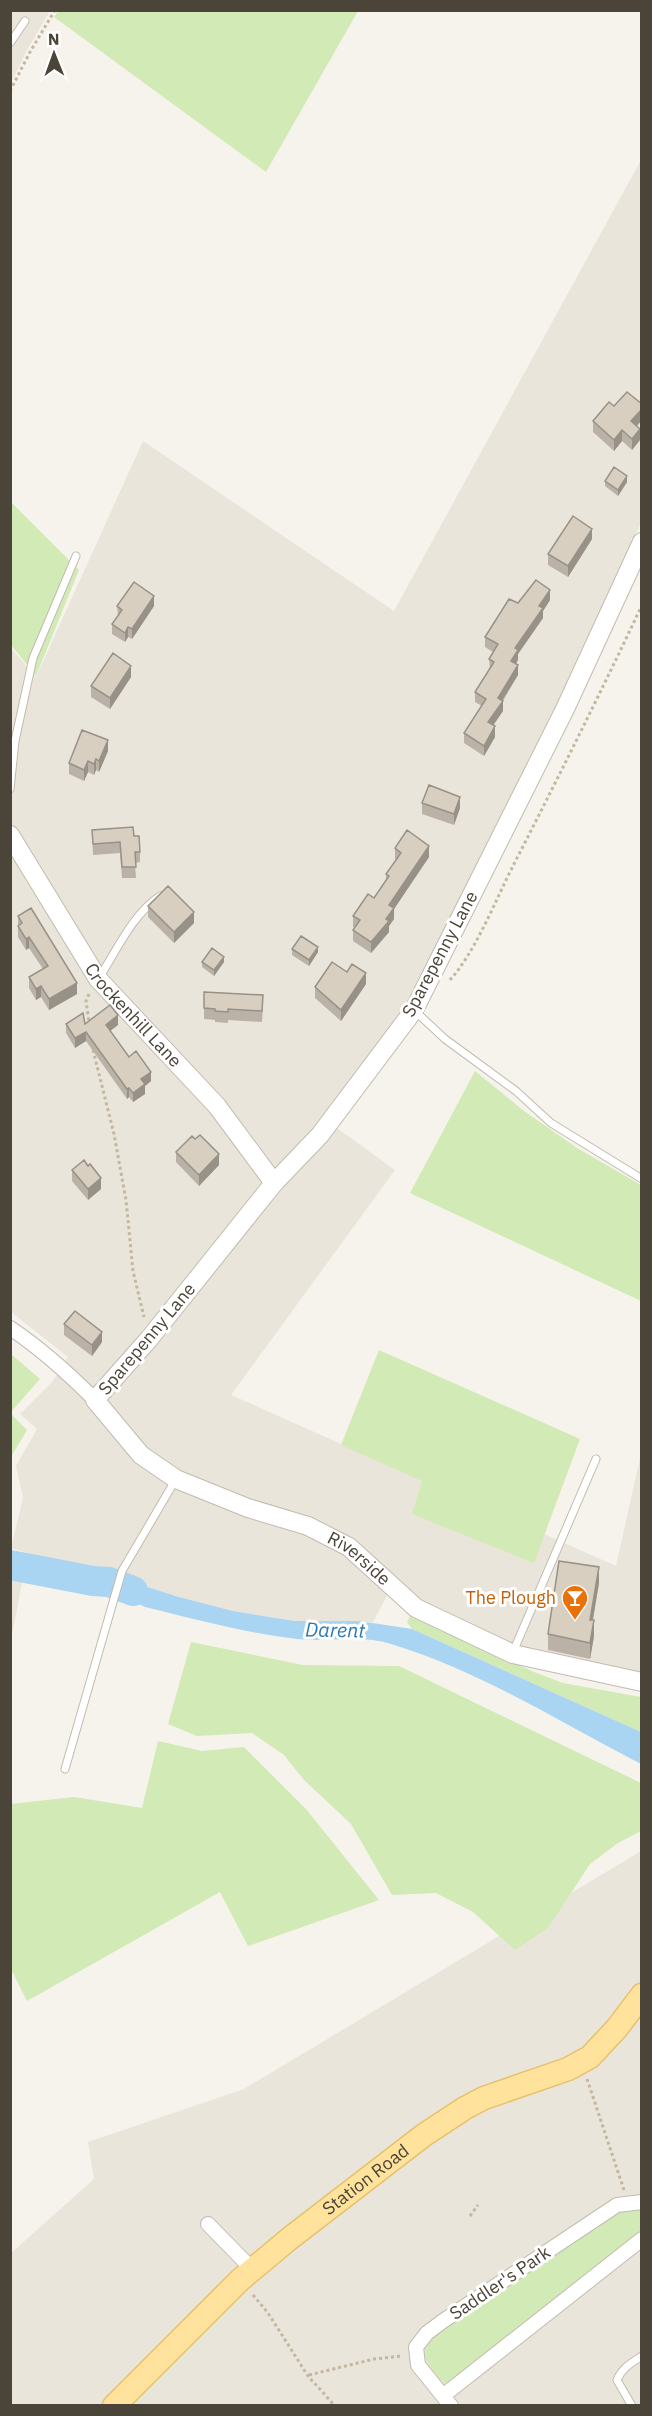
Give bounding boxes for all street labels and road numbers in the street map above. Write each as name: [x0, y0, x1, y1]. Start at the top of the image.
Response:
street label: Sparepenny Lane: [397, 887, 483, 1021]
street label: Crockenhill Lane: [80, 959, 187, 1072]
street label: Sparepenny Lane: [93, 1278, 200, 1399]
street label: Riverside: [324, 1526, 396, 1590]
street label: Station Road: [318, 2139, 413, 2220]
street label: Saddler's Park: [445, 2240, 555, 2325]

